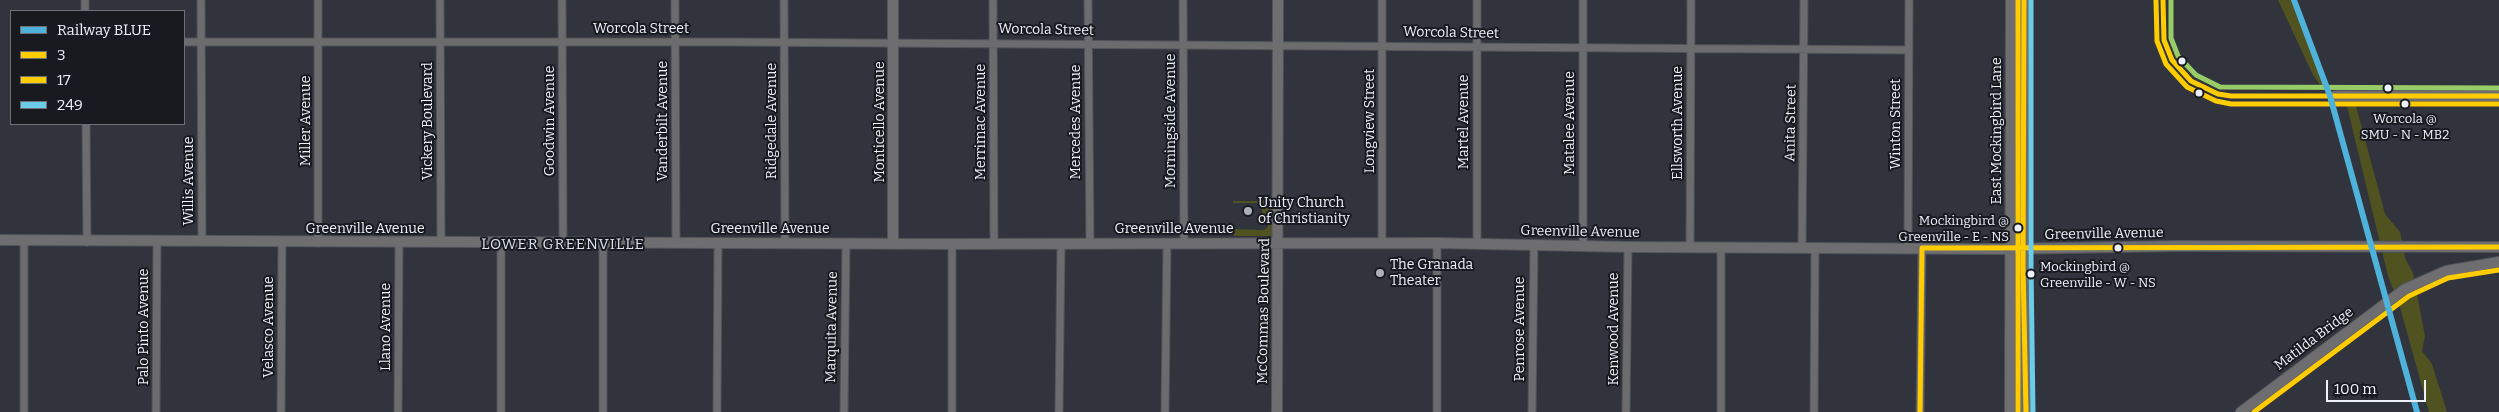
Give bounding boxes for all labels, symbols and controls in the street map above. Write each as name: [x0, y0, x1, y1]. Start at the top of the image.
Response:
legend: [10, 10, 185, 125]
text: Railway BLUE: [57, 21, 151, 39]
street label: Worcola Street: [593, 21, 689, 37]
street label: Worcola Street: [998, 21, 1094, 39]
street label: Worcola Street: [1403, 24, 1499, 42]
text: 3: [57, 46, 66, 64]
street label: Morningside Avenue: [1163, 54, 1179, 188]
unlabelled marker: [2177, 56, 2187, 66]
street label: East Mockingbird Lane: [1989, 57, 2005, 205]
street label: Vanderbilt Avenue: [655, 61, 671, 181]
street label: Monticello Avenue: [872, 61, 888, 183]
street label: Vickery Boulevard: [420, 62, 436, 180]
street label: Ridgedale Avenue: [764, 63, 780, 179]
street label: Merrimac Avenue: [973, 64, 989, 180]
street label: Mercedes Avenue: [1068, 64, 1084, 180]
street label: Goodwin Avenue: [542, 66, 558, 176]
street label: Ellsworth Avenue: [1670, 66, 1686, 180]
street label: Longview Street: [1362, 69, 1378, 173]
text: 17: [57, 71, 70, 89]
street label: Matalee Avenue: [1562, 71, 1578, 175]
street label: Martel Avenue: [1456, 75, 1472, 169]
street label: Miller Avenue: [298, 76, 314, 166]
street label: Winton Street: [1888, 79, 1904, 169]
unlabelled marker: [2383, 83, 2393, 93]
street label: Anita Street: [1782, 84, 1800, 162]
unlabelled marker: [2194, 88, 2204, 98]
text: 249: [57, 96, 83, 114]
marker: Worcola @ SMU - N - MB2: [2400, 99, 2410, 109]
place label: Worcola @ SMU - N - MB2: [2361, 111, 2449, 142]
street label: Willis Avenue: [181, 137, 197, 225]
place label: Unity Church of Christianity: [1258, 195, 1350, 228]
marker: Unity Church of Christianity: [1242, 205, 1254, 217]
place label: Mockingbird @ Greenville - E - NS: [1898, 213, 2009, 244]
street label: Greenville Avenue: [305, 221, 425, 237]
street label: Greenville Avenue: [710, 221, 830, 237]
street label: Greenville Avenue: [1114, 221, 1234, 237]
street label: Greenville Avenue: [1520, 223, 1640, 241]
marker: Mockingbird @ Greenville - E - NS: [2013, 223, 2023, 233]
street label: Greenville Avenue: [2044, 225, 2164, 243]
district label: LOWER GREENVILLE: [479, 236, 647, 254]
street label: McCommas Boulevard: [1254, 238, 1274, 384]
unlabelled marker: [2113, 243, 2123, 253]
place label: The Granada Theater: [1390, 257, 1473, 290]
place label: Mockingbird @ Greenville - W - NS: [2040, 259, 2156, 290]
marker: The Granada Theater: [1374, 267, 1386, 279]
street label: Palo Pinto Avenue: [136, 269, 152, 385]
marker: Mockingbird @ Greenville - W - NS: [2026, 269, 2036, 279]
street label: Marquita Avenue: [823, 271, 841, 383]
street label: Kenwood Avenue: [1606, 273, 1622, 385]
street label: Velasco Avenue: [261, 276, 277, 378]
street label: Penrose Avenue: [1512, 277, 1528, 381]
street label: Llano Avenue: [378, 283, 394, 371]
street label: Matilda Bridge: [2271, 304, 2357, 374]
scale bar: [2329, 370, 2429, 402]
text: 100 m: [2334, 380, 2377, 398]

